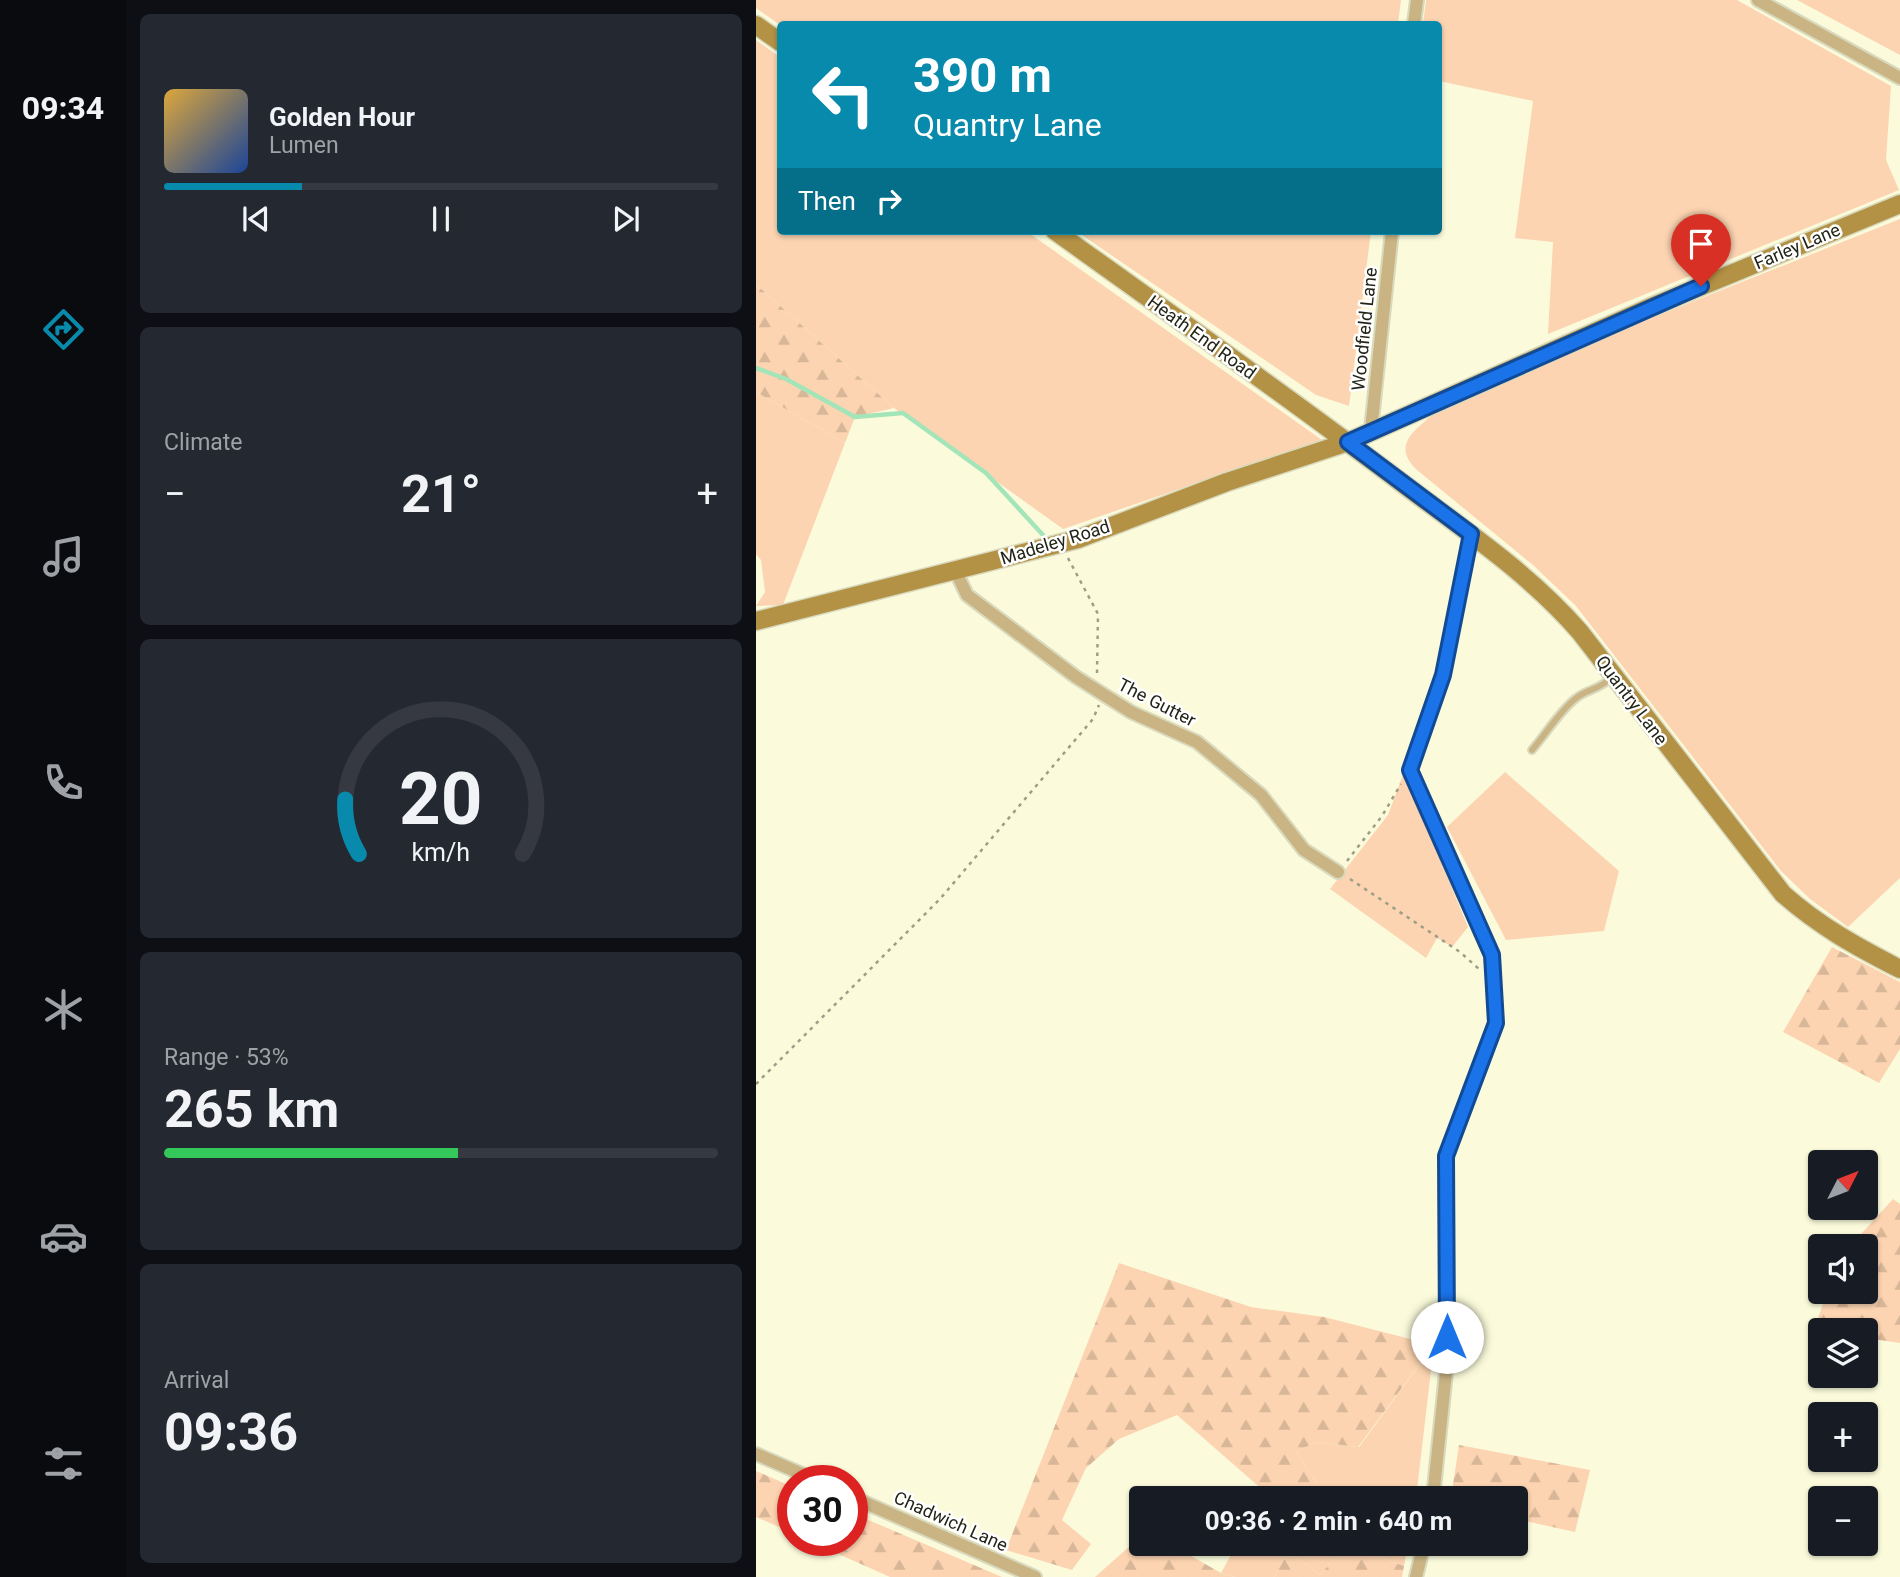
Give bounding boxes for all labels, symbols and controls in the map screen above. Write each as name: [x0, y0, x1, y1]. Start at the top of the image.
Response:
text: 390 m: [913, 47, 1052, 104]
icon: left: [798, 49, 889, 140]
text: 09:34: [22, 89, 104, 127]
text: Golden Hour: [269, 102, 415, 132]
text: Quantry Lane: [913, 106, 1102, 144]
text: Lumen: [269, 132, 339, 159]
icon: right: [870, 182, 908, 220]
text: Then: [798, 186, 856, 216]
icon: previous: [237, 200, 275, 238]
icon: pause: [422, 200, 460, 238]
icon: next: [607, 200, 645, 238]
pin: [1671, 214, 1731, 286]
street label: Farley Lane: [1751, 218, 1843, 274]
icon: arrive: [1682, 225, 1720, 263]
street label: Woodfield Lane: [1347, 266, 1381, 392]
street label: Heath End Road: [1144, 291, 1260, 383]
icon: directions: [39, 305, 88, 354]
text: Climate: [164, 429, 243, 456]
text: 21°: [401, 464, 481, 525]
text: −: [164, 472, 186, 516]
text: +: [696, 472, 718, 516]
street label: Madeley Road: [998, 515, 1112, 569]
icon: music: [39, 532, 88, 581]
street label: Quantry Lane: [1592, 651, 1672, 749]
street label: The Gutter: [1115, 674, 1199, 730]
text: 20: [399, 757, 483, 843]
icon: phone: [39, 758, 88, 807]
text: km/h: [412, 838, 470, 867]
icon: climate: [39, 985, 88, 1034]
text: Range · 53%: [164, 1044, 289, 1071]
text: 265 km: [164, 1079, 339, 1140]
north arrow: [1808, 1150, 1878, 1220]
map controls: [1808, 1150, 1878, 1556]
icon: car: [39, 1212, 88, 1261]
button: sound: [1808, 1234, 1878, 1304]
position arrow: [1410, 1300, 1484, 1374]
button: layers: [1808, 1318, 1878, 1388]
text: Arrival: [164, 1367, 229, 1394]
text: 09:36: [164, 1402, 298, 1463]
button: +: [1808, 1402, 1878, 1472]
icon: filters: [39, 1439, 88, 1488]
speed limit sign: 30: [777, 1465, 868, 1556]
button: −: [1808, 1486, 1878, 1556]
street label: Chadwich Lane: [891, 1487, 1011, 1555]
text: 09:36 · 2 min · 640 m: [1205, 1506, 1452, 1536]

